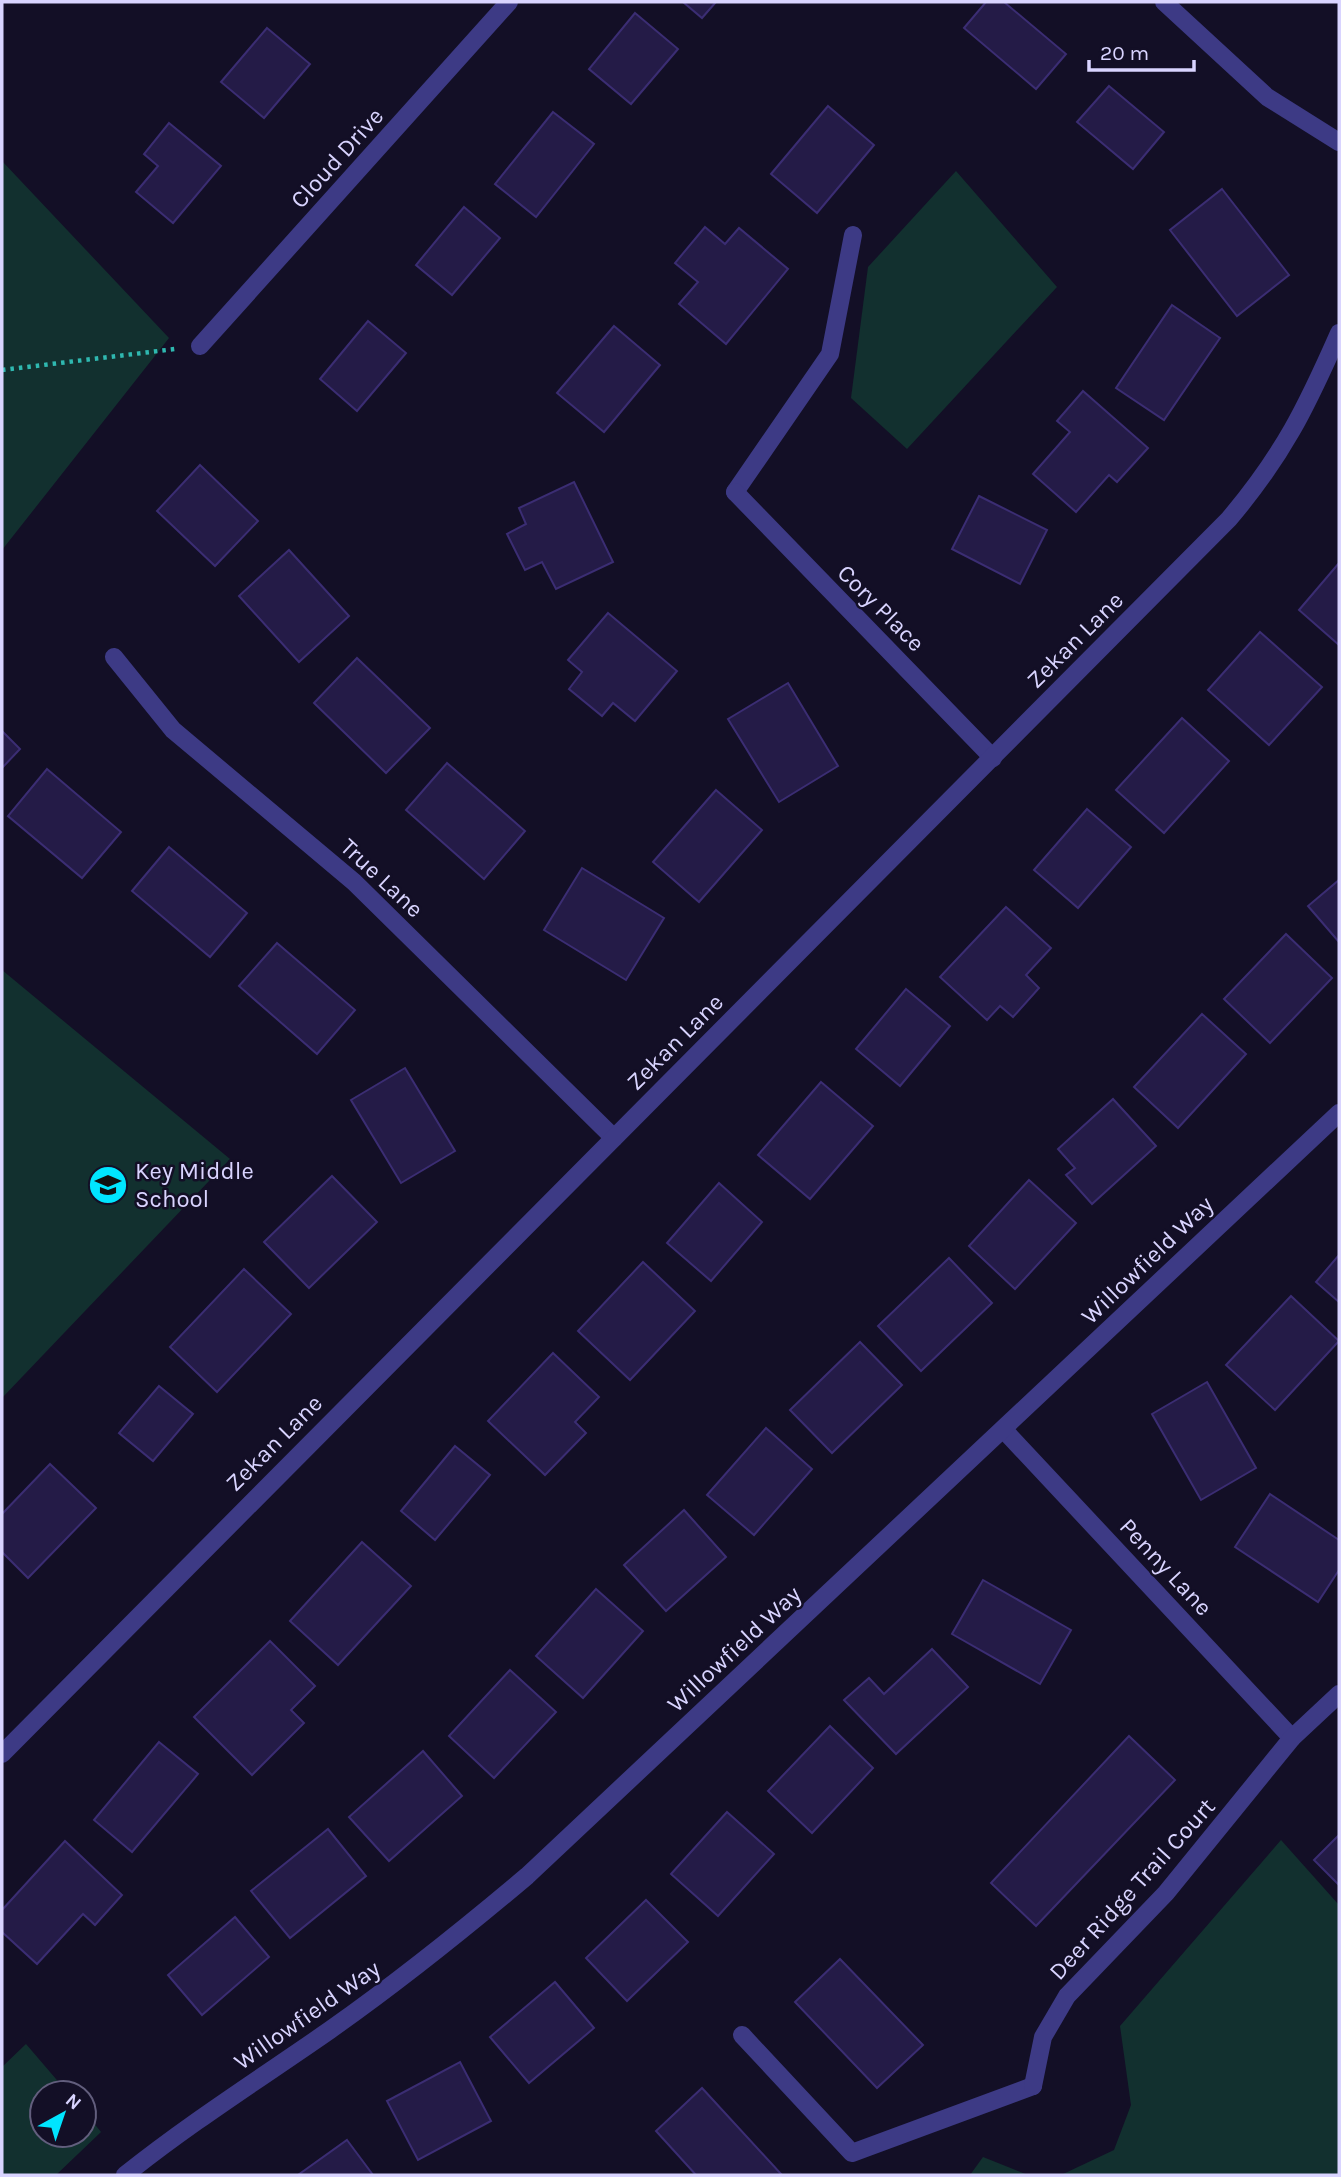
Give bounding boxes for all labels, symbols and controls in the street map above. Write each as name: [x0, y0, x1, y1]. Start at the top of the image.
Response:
scale bar: [1089, 28, 1194, 72]
text: 20 m: [1100, 41, 1149, 65]
street label: Cloud Drive: [285, 102, 389, 214]
street label: Cory Place: [832, 559, 930, 657]
street label: Zekan Lane: [1021, 586, 1129, 694]
street label: True Lane: [335, 833, 429, 923]
street label: Zekan Lane: [621, 988, 729, 1096]
place label: Key Middle School: [135, 1157, 254, 1213]
school or university icon: Key Middle School: [87, 1164, 129, 1206]
street label: Willowfield Way: [1075, 1190, 1219, 1330]
street label: Zekan Lane: [220, 1389, 328, 1497]
street label: Penny Lane: [1114, 1513, 1218, 1621]
street label: Willowfield Way: [662, 1580, 806, 1718]
street label: Deer Ridge Trail Court: [1043, 1793, 1221, 1985]
street label: Willowfield Way: [229, 1954, 385, 2076]
north arrow: [28, 2079, 98, 2149]
text: N: [61, 2089, 86, 2115]

